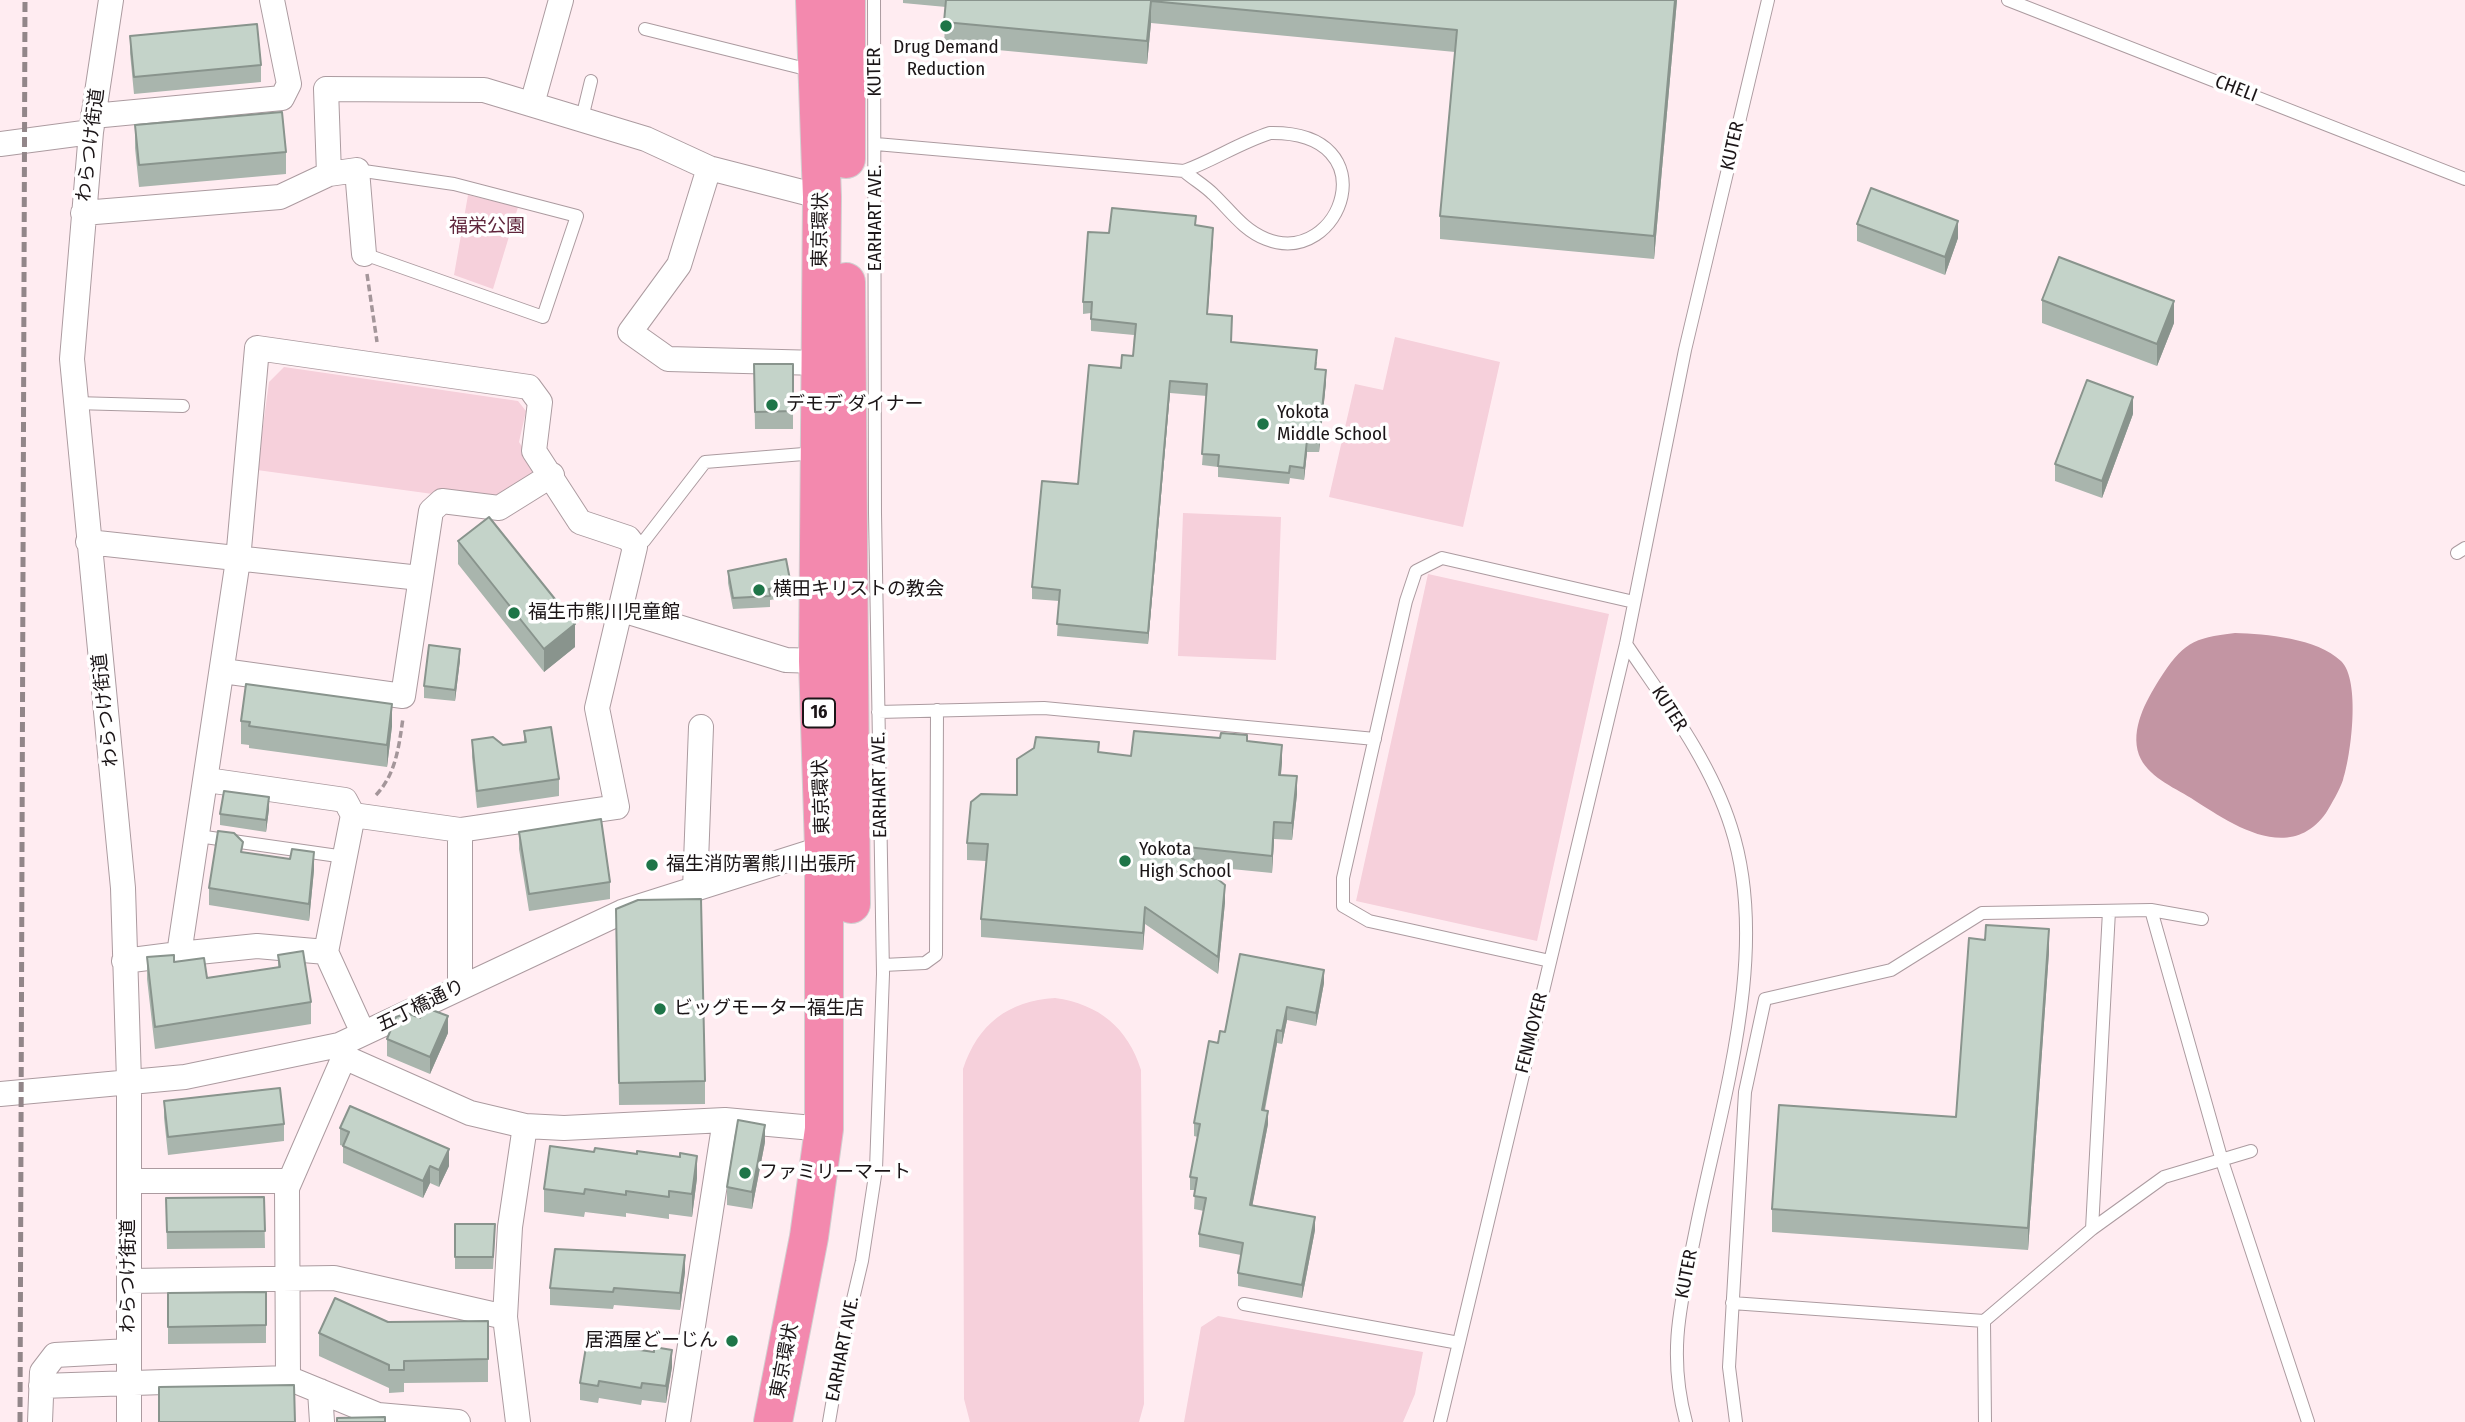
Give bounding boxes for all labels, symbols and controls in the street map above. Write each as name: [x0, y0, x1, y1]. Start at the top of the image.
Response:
marker: Drug Demand Reduction: [938, 18, 954, 34]
place label: Drug Demand Reduction: [893, 37, 999, 81]
street label: KUTER: [863, 47, 887, 97]
street label: CHELI: [2212, 71, 2260, 107]
street label: わらつけ街道: [73, 87, 109, 203]
street label: KUTER: [1716, 119, 1750, 173]
street label: EARHART AVE.: [865, 165, 887, 271]
street label: 東京環状: [809, 192, 833, 268]
park label: 福栄公園: [449, 216, 525, 238]
place label: デモデ ダイナー: [786, 394, 923, 416]
marker: デモデ ダイナー: [764, 397, 780, 413]
place label: Yokota Middle School: [1277, 402, 1387, 446]
marker: Yokota Middle School: [1255, 416, 1271, 432]
place label: 横田キリストの教会: [773, 579, 944, 601]
marker: 横田キリストの教会: [751, 582, 767, 598]
place label: 福生市熊川児童館: [528, 602, 680, 624]
marker: 福生市熊川児童館: [506, 605, 522, 621]
street label: わらつけ街道: [89, 652, 123, 768]
street label: KUTER: [1646, 682, 1692, 736]
road number: 16: [803, 698, 835, 728]
street label: EARHART AVE.: [868, 732, 892, 838]
street label: 東京環状: [809, 759, 835, 835]
place label: Yokota High School: [1139, 839, 1231, 883]
marker: Yokota High School: [1117, 853, 1133, 869]
place label: 福生消防署熊川出張所: [666, 854, 856, 876]
marker: 福生消防署熊川出張所: [644, 857, 660, 873]
street label: 五丁橋通り: [373, 975, 469, 1037]
street label: FENMOYER: [1511, 990, 1553, 1076]
place label: ビッグモーター福生店: [674, 998, 864, 1020]
marker: ビッグモーター福生店: [652, 1001, 668, 1017]
place label: ファミリーマート: [759, 1162, 911, 1184]
marker: ファミリーマート: [737, 1165, 753, 1181]
street label: わらつけ街道: [118, 1219, 140, 1333]
street label: KUTER: [1671, 1248, 1703, 1300]
street label: EARHART AVE.: [822, 1295, 864, 1403]
street label: 東京環状: [767, 1322, 803, 1400]
place label: 居酒屋どーじん: [585, 1330, 718, 1352]
marker: 居酒屋どーじん: [724, 1333, 740, 1349]

